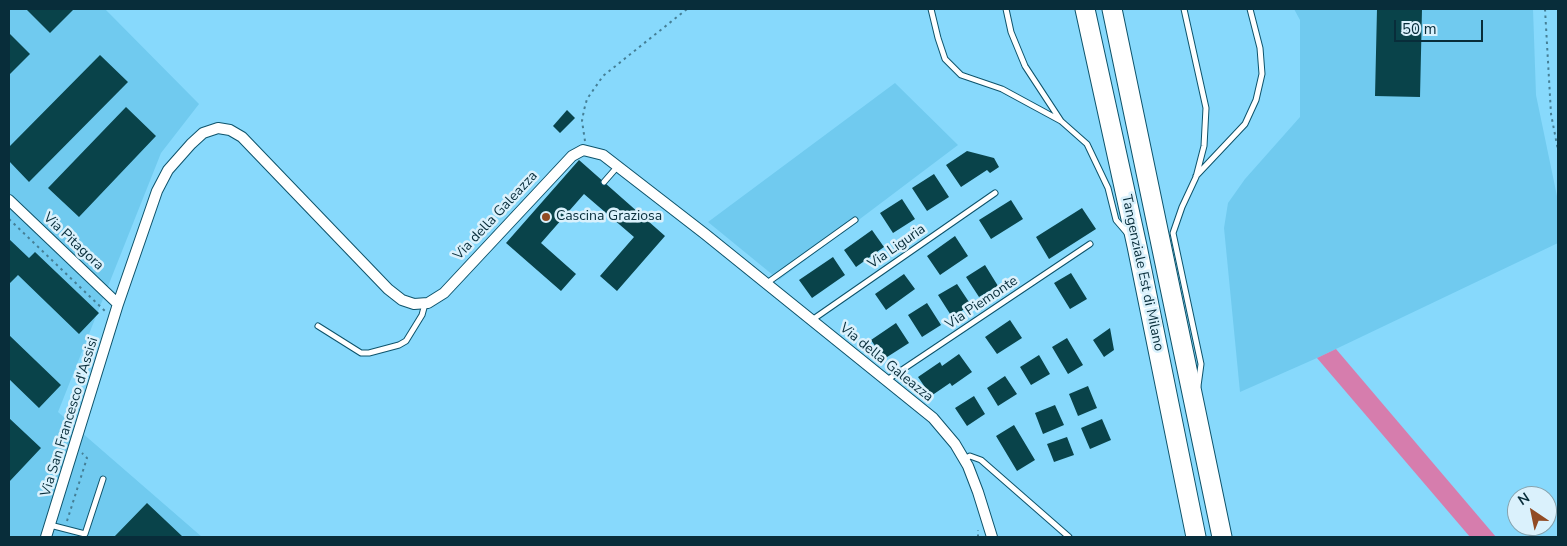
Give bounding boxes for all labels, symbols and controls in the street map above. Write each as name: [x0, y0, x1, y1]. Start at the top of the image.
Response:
scale bar: [1397, 10, 1486, 42]
text: 50 m: [1402, 19, 1437, 39]
street label: Via della Galeazza: [450, 168, 542, 264]
street label: Tangenziale Est di Milano: [1117, 193, 1167, 353]
place label: Cascina Graziosa: [556, 209, 662, 225]
street label: Via Pitagora: [39, 210, 107, 274]
marker: Cascina Graziosa: [540, 211, 552, 223]
street label: Via Liguria: [865, 221, 929, 273]
street label: Via Piemonte: [943, 273, 1021, 333]
street label: Via della Galeazza: [836, 320, 936, 406]
street label: Via San Francesco d'Assisi: [38, 335, 102, 499]
north arrow: [1507, 486, 1557, 536]
text: N: [1514, 488, 1534, 510]

